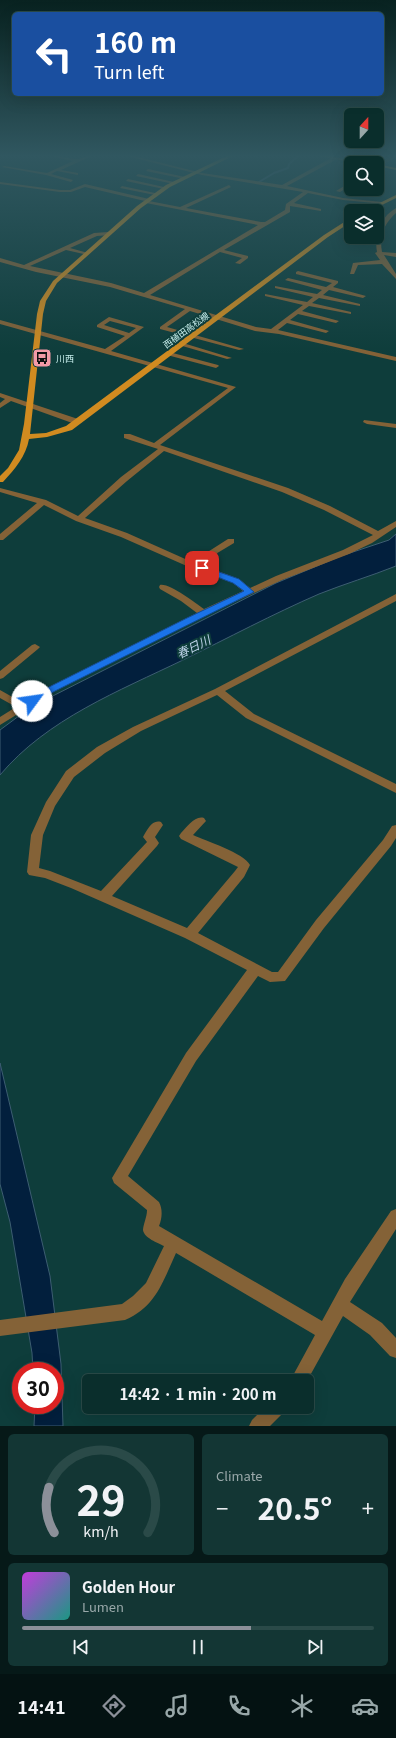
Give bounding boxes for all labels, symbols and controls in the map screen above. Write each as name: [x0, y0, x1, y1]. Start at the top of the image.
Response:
text: 160 m: [94, 21, 177, 61]
icon: left: [28, 28, 80, 80]
text: Turn left: [94, 58, 164, 84]
north arrow: [344, 108, 384, 148]
map controls: [344, 108, 384, 244]
button: search: [344, 156, 384, 196]
button: layers: [344, 204, 384, 244]
street label: 西植田高松線: [160, 308, 212, 351]
bus stop icon: 川西: [31, 347, 53, 369]
place label: 川西: [56, 352, 74, 365]
pin: [185, 551, 219, 585]
icon: arrive: [191, 557, 213, 579]
water label: 春日川: [173, 630, 215, 662]
position arrow: [11, 680, 53, 722]
speed limit sign: 30: [12, 1362, 64, 1414]
text: 14:42 · 1 min · 200 m: [120, 1383, 276, 1404]
text: Climate: [216, 1466, 263, 1485]
text: 29: [76, 1467, 126, 1527]
text: 20.5°: [258, 1485, 332, 1529]
text: −: [216, 1491, 228, 1523]
text: +: [362, 1491, 374, 1523]
text: km/h: [83, 1519, 119, 1540]
text: Golden Hour: [82, 1576, 175, 1597]
text: Lumen: [82, 1597, 124, 1616]
icon: previous: [70, 1636, 92, 1658]
icon: pause: [187, 1636, 209, 1658]
icon: next: [304, 1636, 326, 1658]
icon: directions: [100, 1692, 128, 1720]
icon: music: [163, 1692, 191, 1720]
icon: phone: [225, 1692, 253, 1720]
icon: climate: [288, 1692, 316, 1720]
icon: car: [351, 1692, 379, 1720]
text: 14:41: [17, 1693, 66, 1719]

